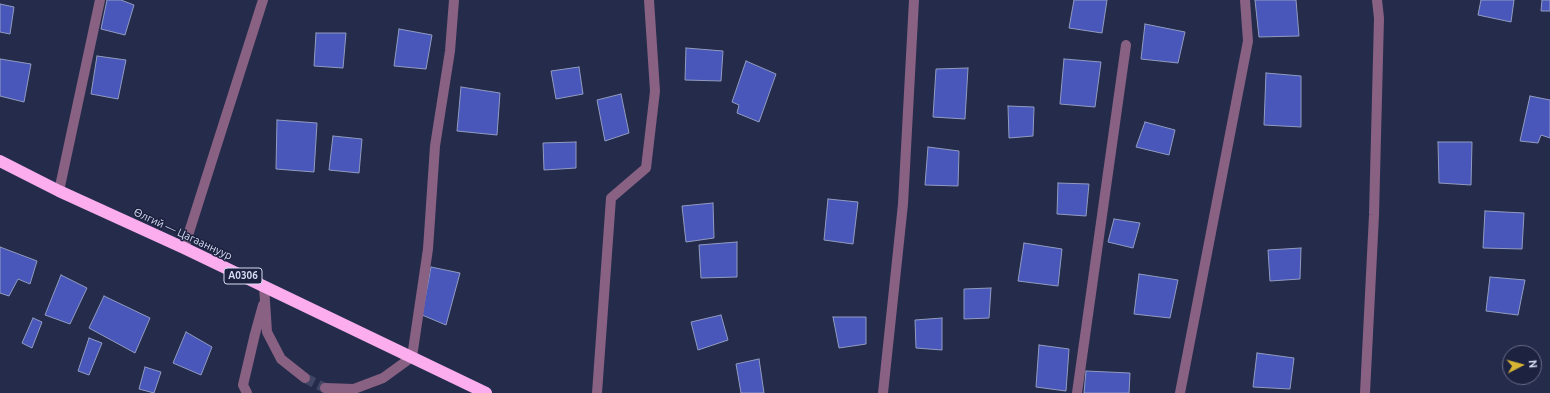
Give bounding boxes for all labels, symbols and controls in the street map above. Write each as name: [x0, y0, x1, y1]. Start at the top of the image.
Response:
street label: Өлгий — Цагааннуур: [132, 205, 234, 263]
road number: A0306: [224, 268, 262, 284]
north arrow: [1502, 345, 1542, 385]
text: N: [1527, 359, 1539, 369]

